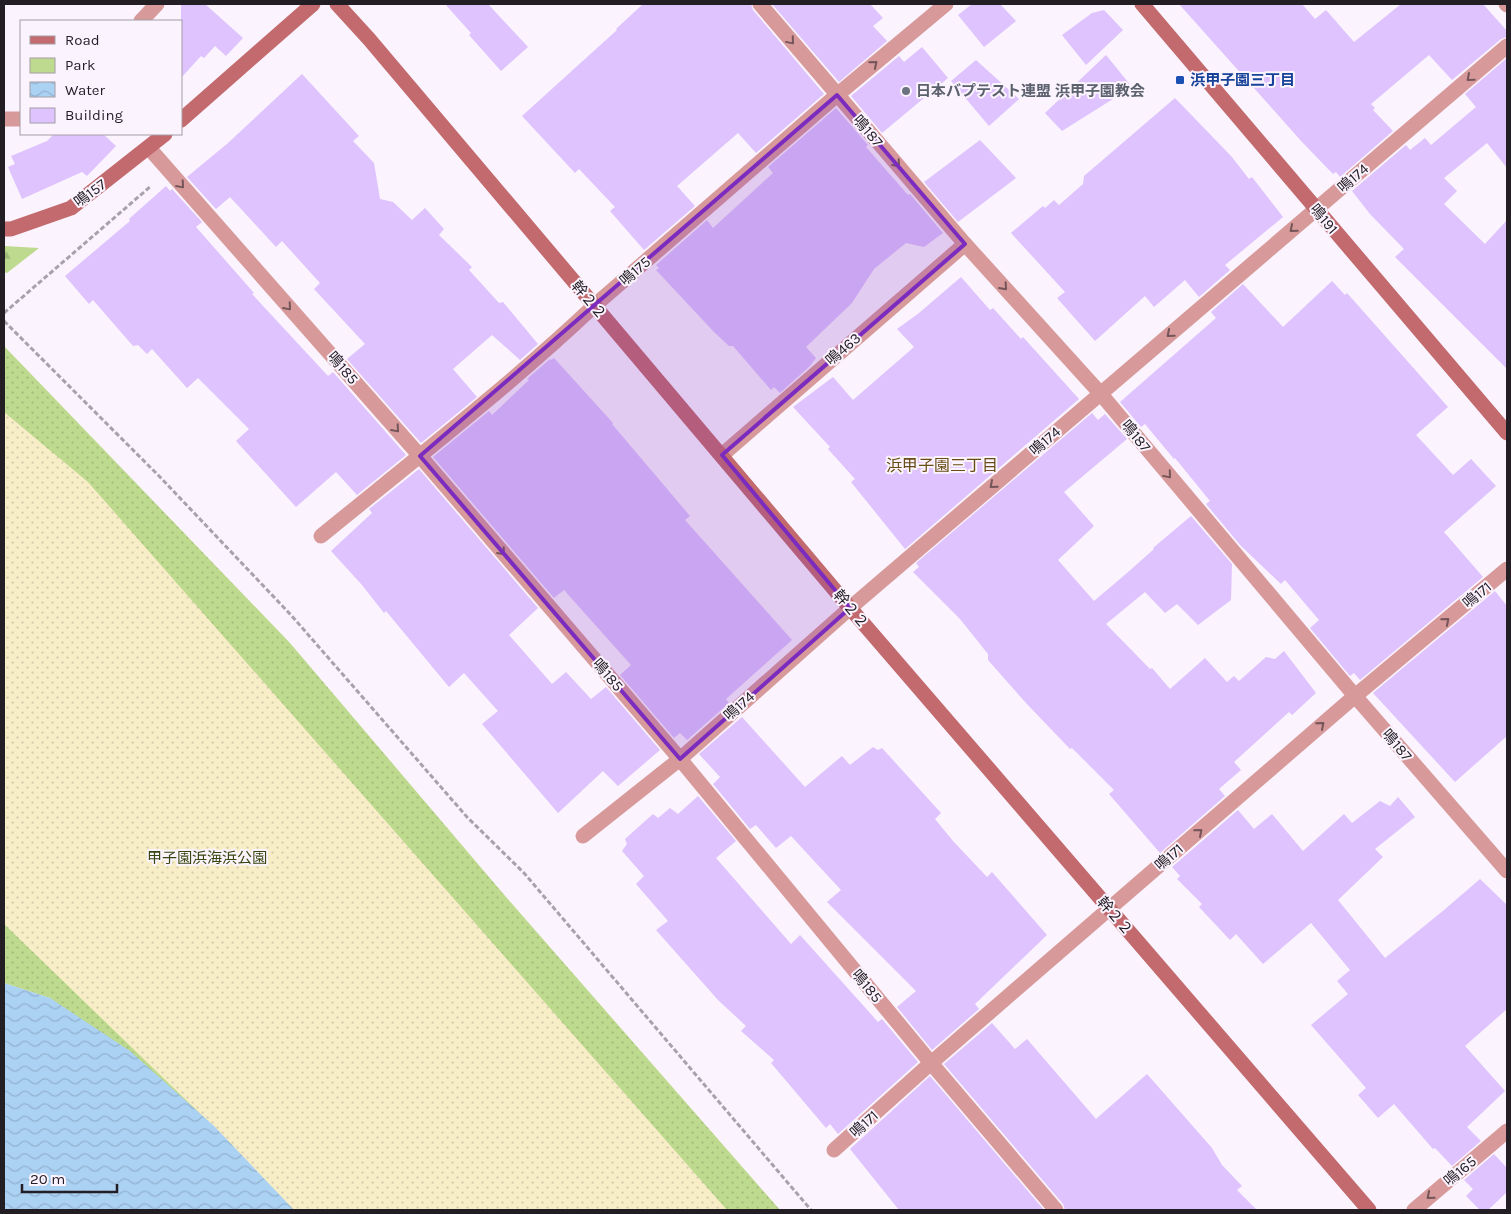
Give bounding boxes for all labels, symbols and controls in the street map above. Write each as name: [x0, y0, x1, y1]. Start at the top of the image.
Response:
legend: [20, 20, 182, 135]
text: Road: [65, 31, 100, 49]
one-way arrow: [785, 35, 794, 44]
text: Park: [65, 56, 95, 74]
one-way arrow: [869, 61, 878, 70]
place label: 浜甲子園三丁目: [1190, 71, 1295, 89]
one-way arrow: [1467, 72, 1476, 81]
marker: 浜甲子園三丁目: [1174, 74, 1186, 86]
text: Water: [65, 81, 106, 99]
place label: 日本バプテスト連盟 浜甲子園教会: [916, 82, 1145, 100]
marker: 日本バプテスト連盟 浜甲子園教会: [900, 85, 912, 97]
text: Building: [65, 106, 123, 124]
street label: 鳴187: [849, 111, 887, 151]
one-way arrow: [891, 159, 900, 168]
street label: 鳴174: [1334, 159, 1373, 196]
street label: 鳴157: [70, 175, 110, 211]
one-way arrow: [175, 179, 184, 188]
street label: 鳴191: [1306, 200, 1342, 238]
one-way arrow: [1290, 223, 1299, 232]
street label: 鳴175: [616, 253, 654, 289]
street label: 幹２２: [568, 277, 610, 323]
one-way arrow: [998, 281, 1007, 290]
one-way arrow: [282, 301, 291, 310]
one-way arrow: [1166, 328, 1175, 337]
street label: 鳴463: [822, 329, 864, 369]
street label: 鳴185: [324, 348, 362, 388]
street label: 鳴187: [1117, 416, 1155, 456]
street label: 鳴174: [1026, 422, 1065, 459]
one-way arrow: [390, 423, 399, 432]
district label: 浜甲子園三丁目: [886, 456, 998, 475]
one-way arrow: [1163, 469, 1172, 478]
one-way arrow: [990, 480, 999, 488]
one-way arrow: [496, 546, 505, 555]
street label: 鳴171: [1459, 578, 1495, 612]
street label: 幹２２: [830, 586, 872, 632]
one-way arrow: [1440, 617, 1449, 626]
street label: 鳴185: [589, 655, 627, 695]
street label: 鳴174: [720, 687, 759, 725]
one-way arrow: [1316, 722, 1325, 731]
street label: 鳴187: [1378, 725, 1416, 765]
one-way arrow: [1193, 828, 1202, 837]
street label: 鳴171: [1151, 840, 1187, 874]
park label: 甲子園浜海浜公園: [147, 849, 267, 867]
street label: 幹２２: [1093, 893, 1137, 939]
street label: 鳴185: [848, 966, 886, 1006]
street label: 鳴171: [846, 1107, 882, 1141]
street label: 鳴165: [1440, 1152, 1480, 1190]
scale bar: [22, 1162, 118, 1194]
text: 20 m: [30, 1170, 65, 1188]
one-way arrow: [1427, 1191, 1436, 1199]

